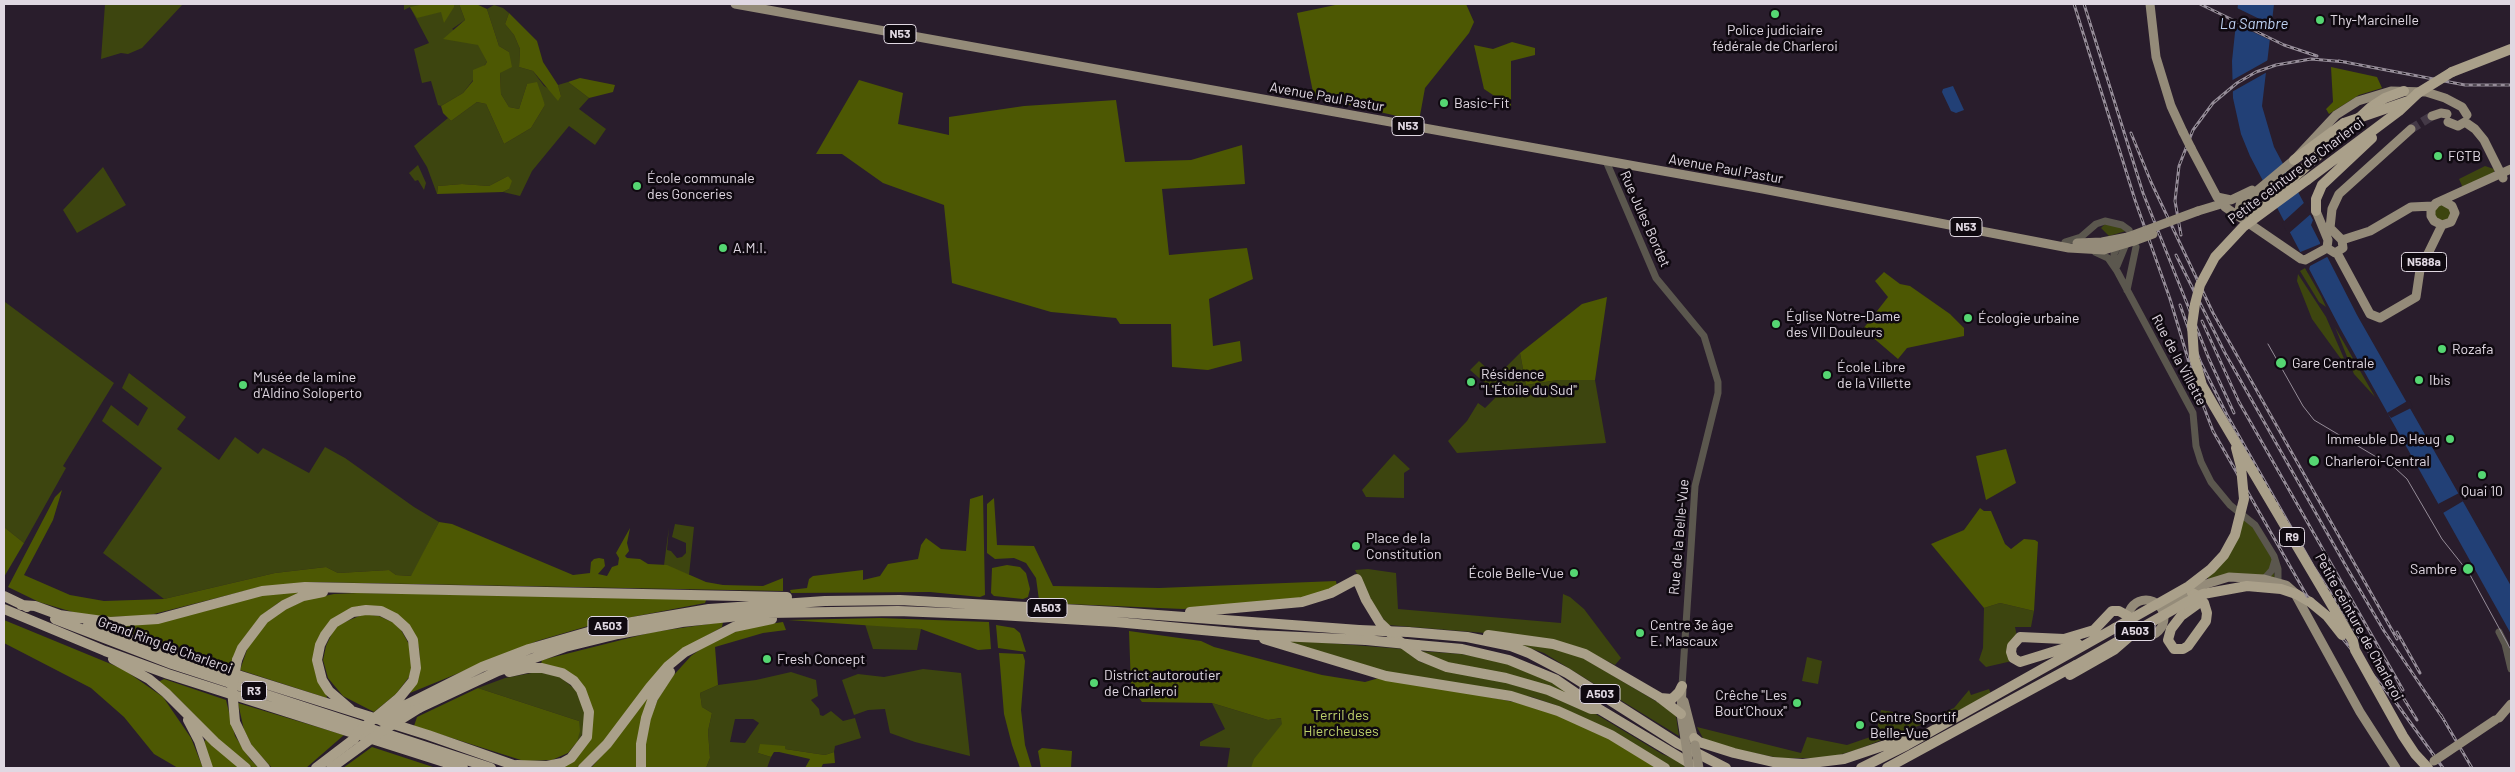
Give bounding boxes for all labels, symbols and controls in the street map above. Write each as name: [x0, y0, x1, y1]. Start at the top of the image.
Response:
marker: Police judiciaire fédérale de Charleroi: [1769, 8, 1781, 20]
place label: Thy-Marcinelle: [2330, 12, 2419, 28]
marker: Thy-Marcinelle: [2314, 14, 2326, 26]
water label: La Sambre: [2220, 15, 2288, 33]
place label: Police judiciaire fédérale de Charleroi: [1712, 22, 1838, 54]
road number: N53: [884, 24, 916, 44]
street label: Avenue Paul Pastur: [1268, 79, 1386, 115]
place label: Basic-Fit: [1454, 95, 1510, 111]
marker: Basic-Fit: [1438, 97, 1450, 109]
street label: Petite ceinture de Charleroi: [2225, 114, 2367, 228]
road number: N53: [1392, 116, 1424, 136]
place label: FGTB: [2448, 148, 2481, 164]
marker: FGTB: [2432, 150, 2444, 162]
street label: Avenue Paul Pastur: [1667, 151, 1785, 187]
street label: Rue Jules Bordet: [1616, 168, 1674, 270]
place label: École communale des Gonceries: [647, 170, 755, 202]
marker: École communale des Gonceries: [631, 180, 643, 192]
road number: N53: [1950, 218, 1982, 236]
place label: A.M.I.: [733, 240, 767, 256]
marker: A.M.I.: [717, 242, 729, 254]
road number: N588a: [2402, 252, 2446, 272]
place label: Église Notre-Dame des VII Douleurs: [1786, 308, 1901, 341]
place label: Écologie urbaine: [1978, 310, 2079, 326]
marker: Écologie urbaine: [1962, 312, 1974, 324]
street label: Rue de la Villette: [2148, 312, 2210, 408]
marker: Église Notre-Dame des VII Douleurs: [1770, 318, 1782, 330]
place label: Rozafa: [2452, 341, 2493, 357]
marker: Rozafa: [2436, 343, 2448, 355]
place label: Gare Centrale: [2292, 355, 2374, 371]
marker: Gare Centrale: [2274, 356, 2288, 370]
place label: École Libre de la Villette: [1837, 359, 1911, 392]
place label: Résidence "L'Étoile du Sud": [1481, 366, 1577, 398]
place label: Musée de la mine d'Aldino Soloperto: [253, 369, 362, 402]
marker: École Libre de la Villette: [1821, 369, 1833, 381]
place label: Ibis: [2429, 372, 2451, 388]
marker: Ibis: [2413, 374, 2425, 386]
marker: Résidence "L'Étoile du Sud": [1465, 376, 1477, 388]
marker: Musée de la mine d'Aldino Soloperto: [237, 379, 249, 391]
place label: Immeuble De Heug: [2327, 431, 2440, 447]
marker: Immeuble De Heug: [2444, 433, 2456, 445]
place label: Charleroi-Central: [2325, 453, 2430, 469]
marker: Charleroi-Central: [2307, 454, 2321, 468]
marker: Quai 10: [2476, 469, 2488, 481]
street label: Rue de la Belle-Vue: [1666, 478, 1692, 596]
place label: Quai 10: [2461, 483, 2503, 499]
road number: R9: [2280, 528, 2304, 546]
place label: Place de la Constitution: [1366, 530, 1441, 562]
marker: Place de la Constitution: [1350, 540, 1362, 552]
street label: Petite ceinture de Charleroi: [2311, 550, 2407, 704]
place label: Sambre: [2410, 561, 2457, 577]
marker: Sambre: [2461, 562, 2475, 576]
place label: École Belle-Vue: [1468, 565, 1564, 581]
marker: École Belle-Vue: [1568, 567, 1580, 579]
road number: A503: [1027, 598, 1067, 618]
street label: Grand Ring de Charleroi: [96, 613, 234, 677]
road number: A503: [588, 616, 628, 636]
place label: Centre 3e âge E. Mascaux: [1650, 617, 1733, 650]
road number: A503: [2115, 622, 2155, 640]
marker: Centre 3e âge E. Mascaux: [1634, 627, 1646, 639]
place label: Fresh Concept: [777, 651, 865, 667]
marker: Fresh Concept: [761, 653, 773, 665]
place label: District autoroutier de Charleroi: [1104, 667, 1220, 700]
marker: District autoroutier de Charleroi: [1088, 677, 1100, 689]
road number: R3: [242, 681, 266, 700]
road number: A503: [1580, 684, 1620, 704]
place label: Crêche "Les Bout'Choux": [1715, 687, 1787, 720]
marker: Crêche "Les Bout'Choux": [1791, 697, 1803, 709]
park label: Terril des Hiercheuses: [1303, 707, 1379, 740]
place label: Centre Sportif Belle-Vue: [1870, 709, 1956, 742]
marker: Centre Sportif Belle-Vue: [1854, 719, 1866, 731]

